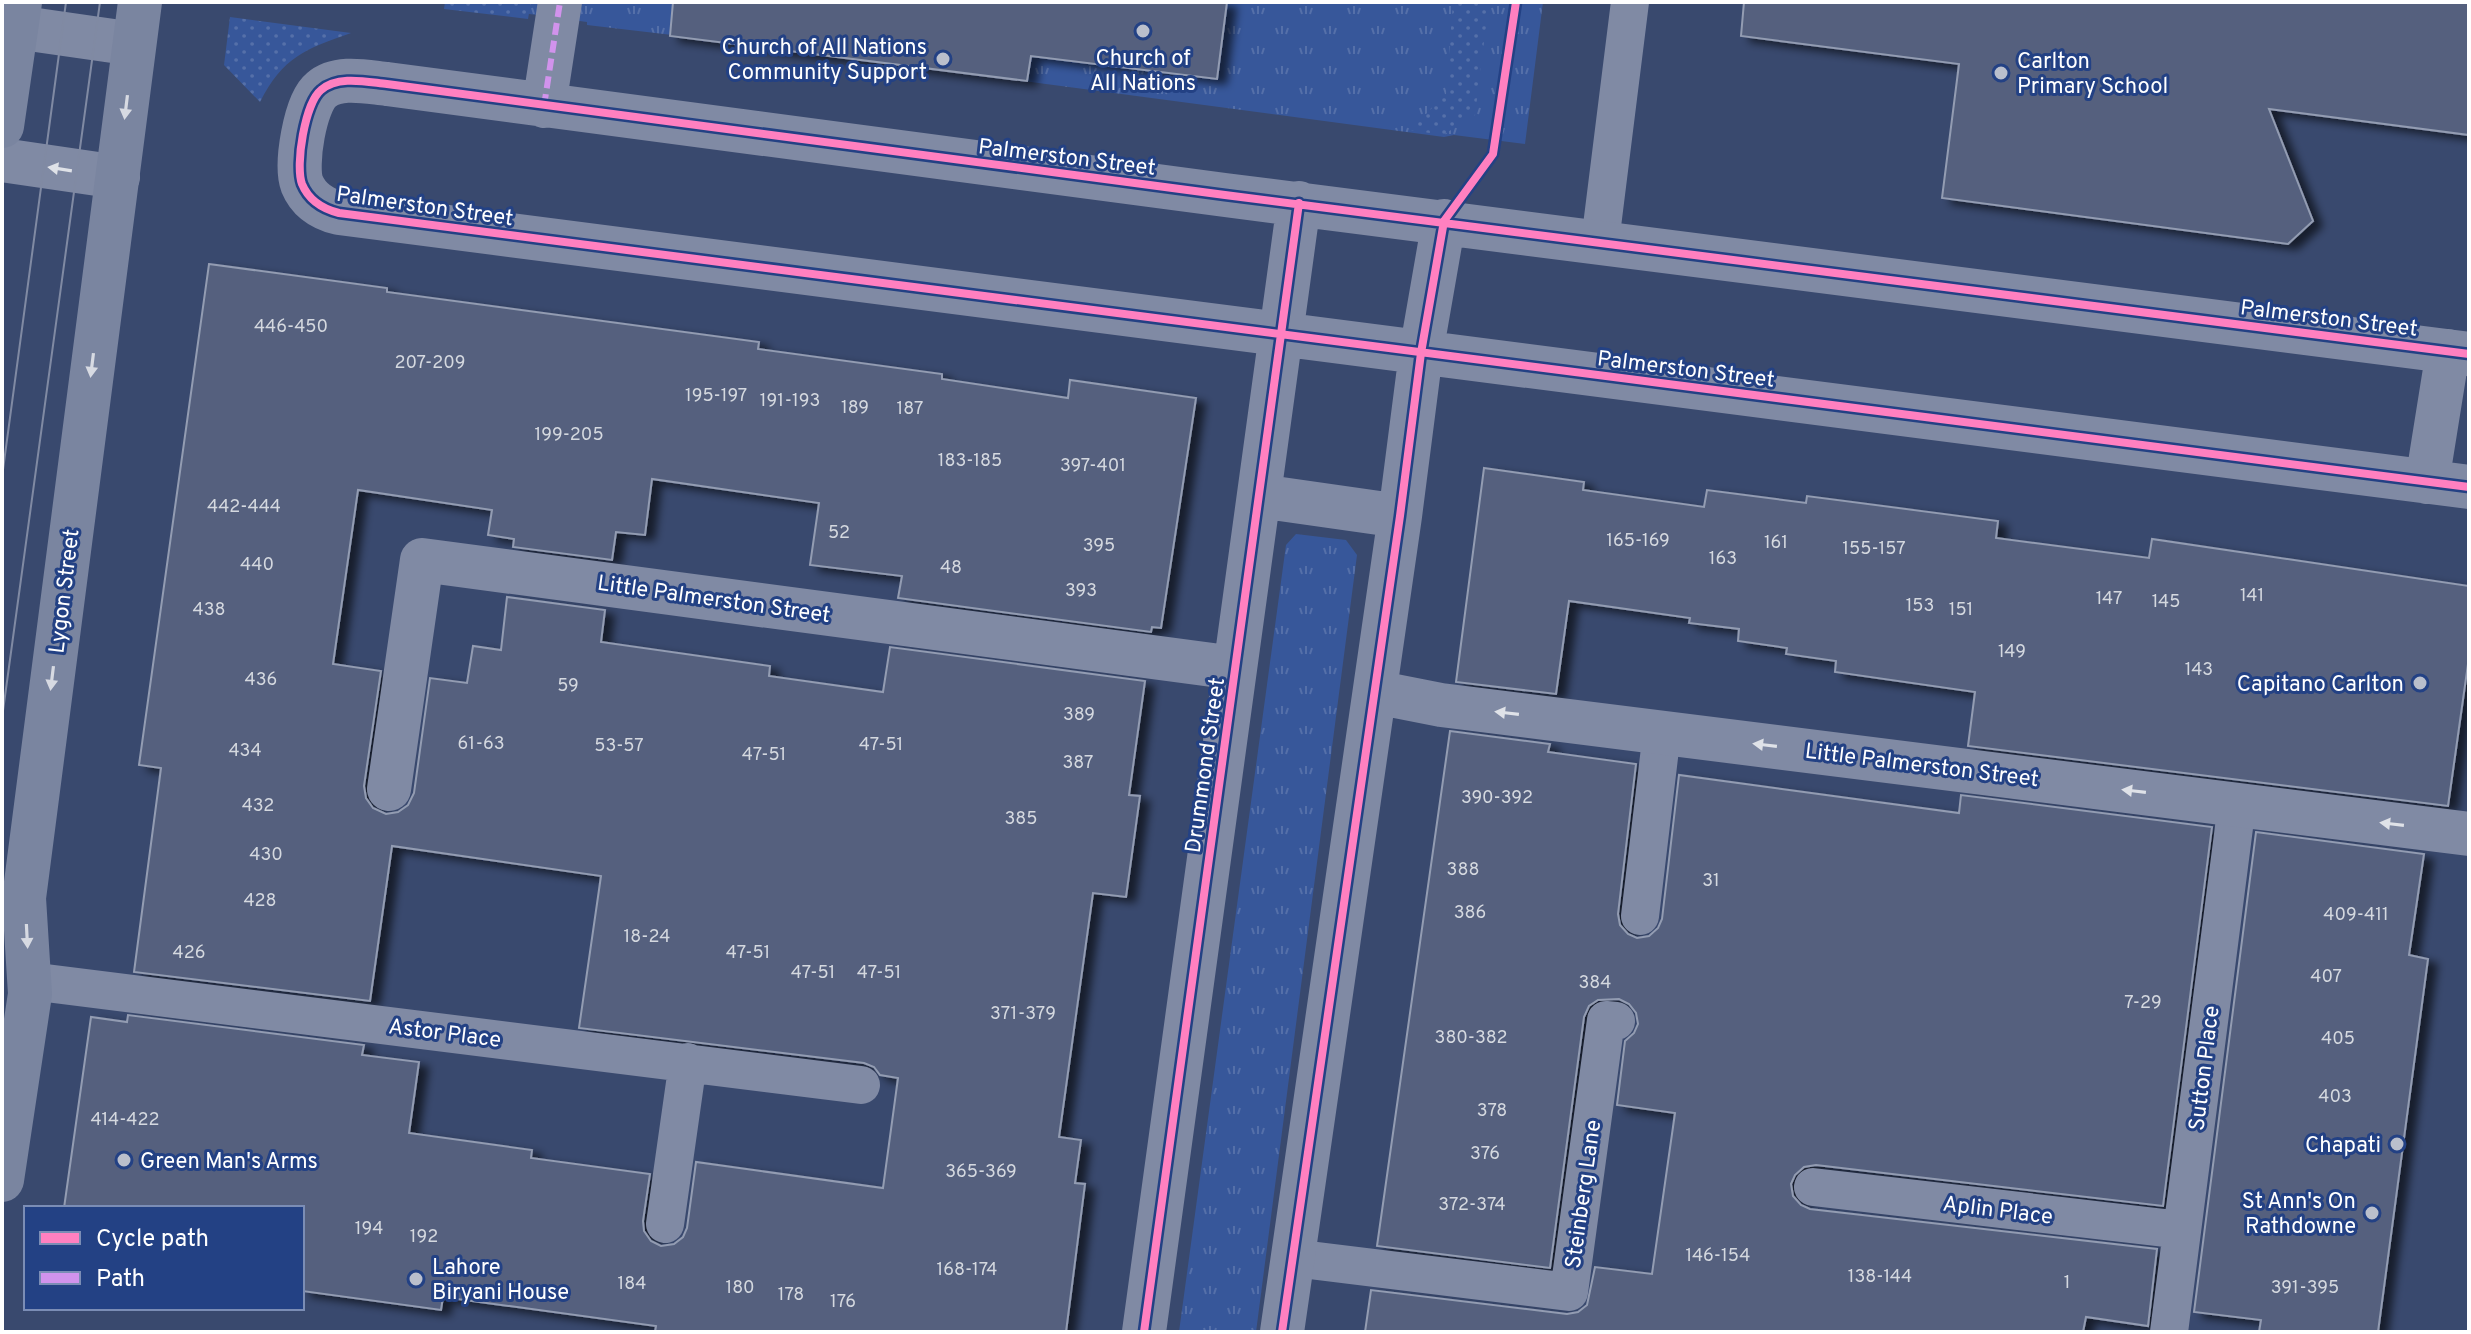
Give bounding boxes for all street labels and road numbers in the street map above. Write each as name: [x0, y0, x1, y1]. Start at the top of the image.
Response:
street label: Palmerston Street: [976, 134, 1157, 183]
street label: Palmerston Street: [334, 182, 515, 233]
street label: Palmerston Street: [2238, 295, 2419, 344]
street label: Palmerston Street: [1595, 346, 1776, 395]
street label: Lygon Street: [44, 527, 87, 655]
street label: Little Palmerston Street: [595, 571, 832, 630]
street label: Drummond Street: [1181, 676, 1232, 855]
street label: Little Palmerston Street: [1803, 739, 2040, 794]
street label: Sutton Place: [2184, 1004, 2227, 1132]
street label: Astor Place: [387, 1014, 503, 1055]
street label: Steinberg Lane: [1561, 1118, 1608, 1270]
street label: Aplin Place: [1941, 1191, 2054, 1232]

